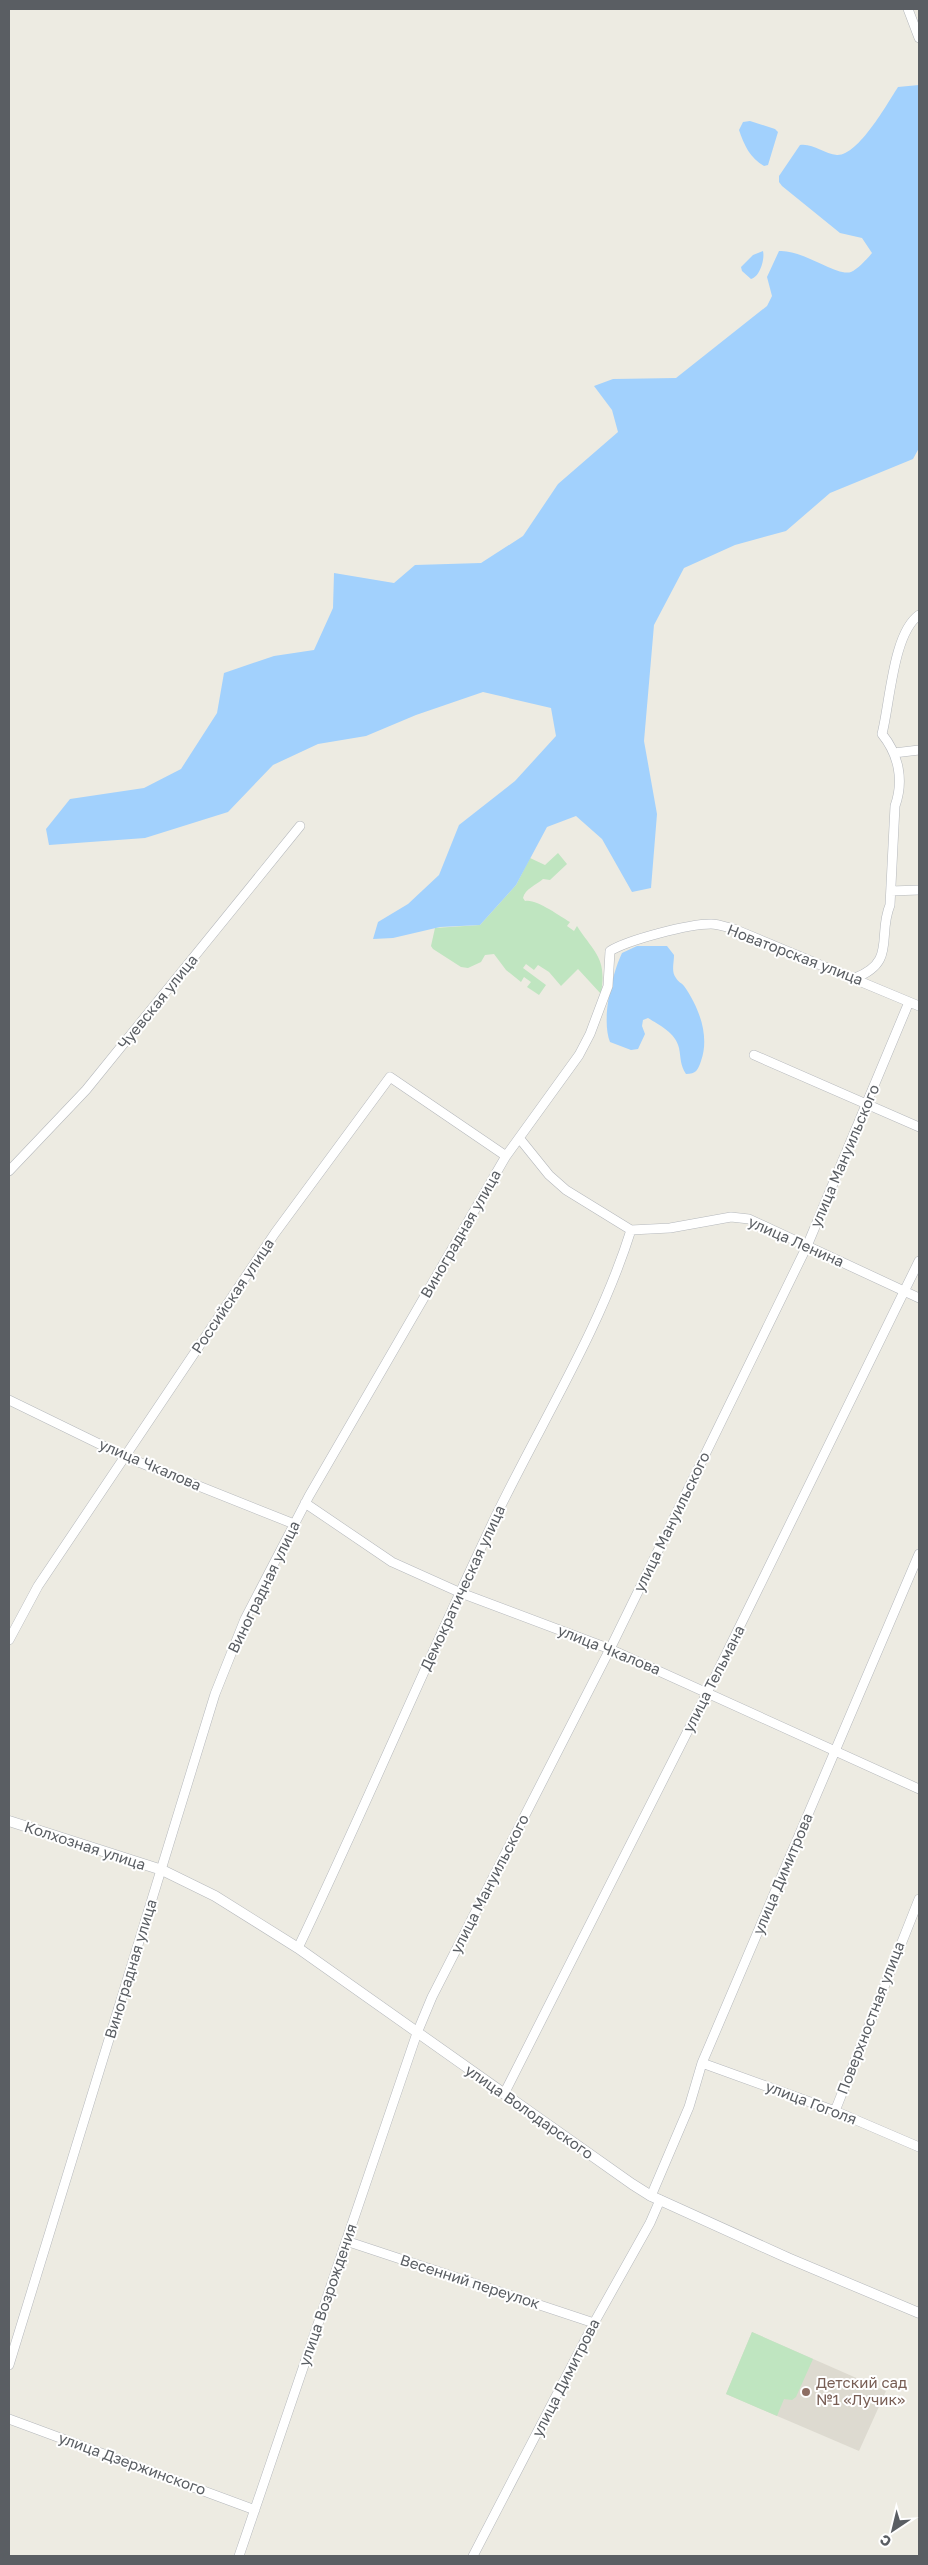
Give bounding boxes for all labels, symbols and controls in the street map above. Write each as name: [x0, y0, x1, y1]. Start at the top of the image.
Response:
street label: Новаторская улица: [725, 920, 866, 988]
street label: Чуевская улица: [114, 950, 201, 1052]
street label: улица Мануильского: [806, 1081, 882, 1230]
street label: Виноградная улица: [416, 1166, 504, 1301]
street label: улица Ленина: [746, 1212, 847, 1270]
street label: Российская улица: [187, 1235, 277, 1356]
street label: улица Чкалова: [97, 1434, 204, 1494]
street label: улица Мануильского: [629, 1448, 713, 1595]
street label: Демократическая улица: [416, 1502, 508, 1673]
street label: Виноградная улица: [223, 1517, 303, 1656]
street label: улица Чкалова: [555, 1620, 663, 1678]
street label: улица Тельмана: [678, 1622, 748, 1735]
street label: улица Димитрова: [748, 1810, 816, 1937]
street label: улица Мануильского: [446, 1811, 532, 1956]
street label: Колхозная улица: [22, 1817, 148, 1873]
street label: Виноградная улица: [100, 1897, 160, 2041]
street label: Поверхностная улица: [833, 1939, 908, 2097]
street label: улица Володарского: [462, 2060, 597, 2162]
street label: улица Гоголя: [763, 2076, 860, 2128]
street label: улица Возрождения: [294, 2221, 360, 2368]
street label: Весенний переулок: [398, 2250, 543, 2312]
street label: улица Димитрова: [528, 2315, 603, 2440]
place label: Детский сад №1 «Лучик»: [816, 2373, 907, 2408]
marker: Детский сад №1 «Лучик»: [800, 2386, 812, 2398]
street label: улица Дзержинского: [56, 2428, 209, 2498]
north arrow: [868, 2505, 918, 2555]
text: С: [876, 2531, 894, 2551]

